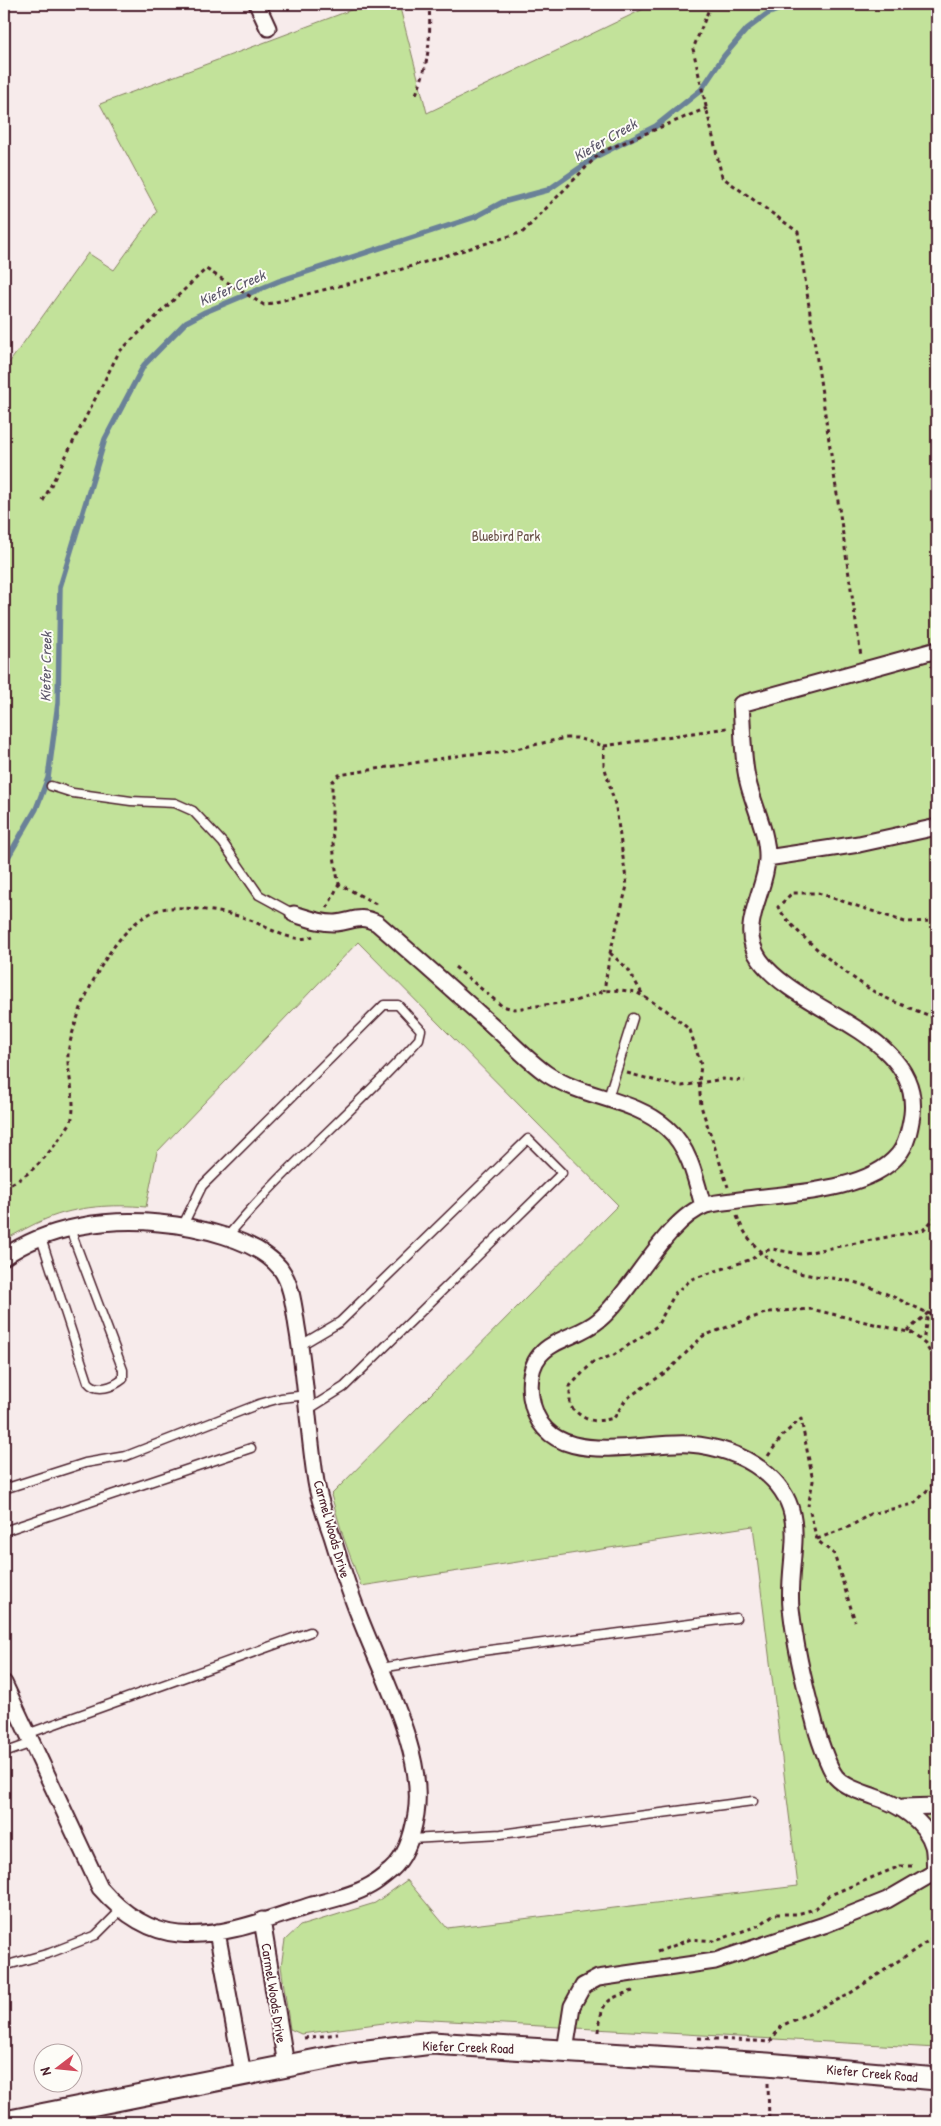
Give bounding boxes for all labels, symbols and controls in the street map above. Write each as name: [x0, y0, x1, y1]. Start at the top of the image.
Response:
water label: Kiefer Creek: [569, 112, 642, 166]
water label: Kiefer Creek: [196, 264, 270, 311]
park label: Bluebird Park: [472, 526, 540, 545]
water label: Kiefer Creek: [34, 630, 57, 702]
street label: Carmel Woods Drive: [309, 1478, 356, 1580]
street label: Carmel Woods Drive: [257, 1942, 292, 2045]
street label: Kiefer Creek Road: [422, 2035, 515, 2058]
north arrow: [32, 2044, 82, 2094]
street label: Kiefer Creek Road: [826, 2059, 919, 2086]
text: N: [35, 2065, 55, 2078]

